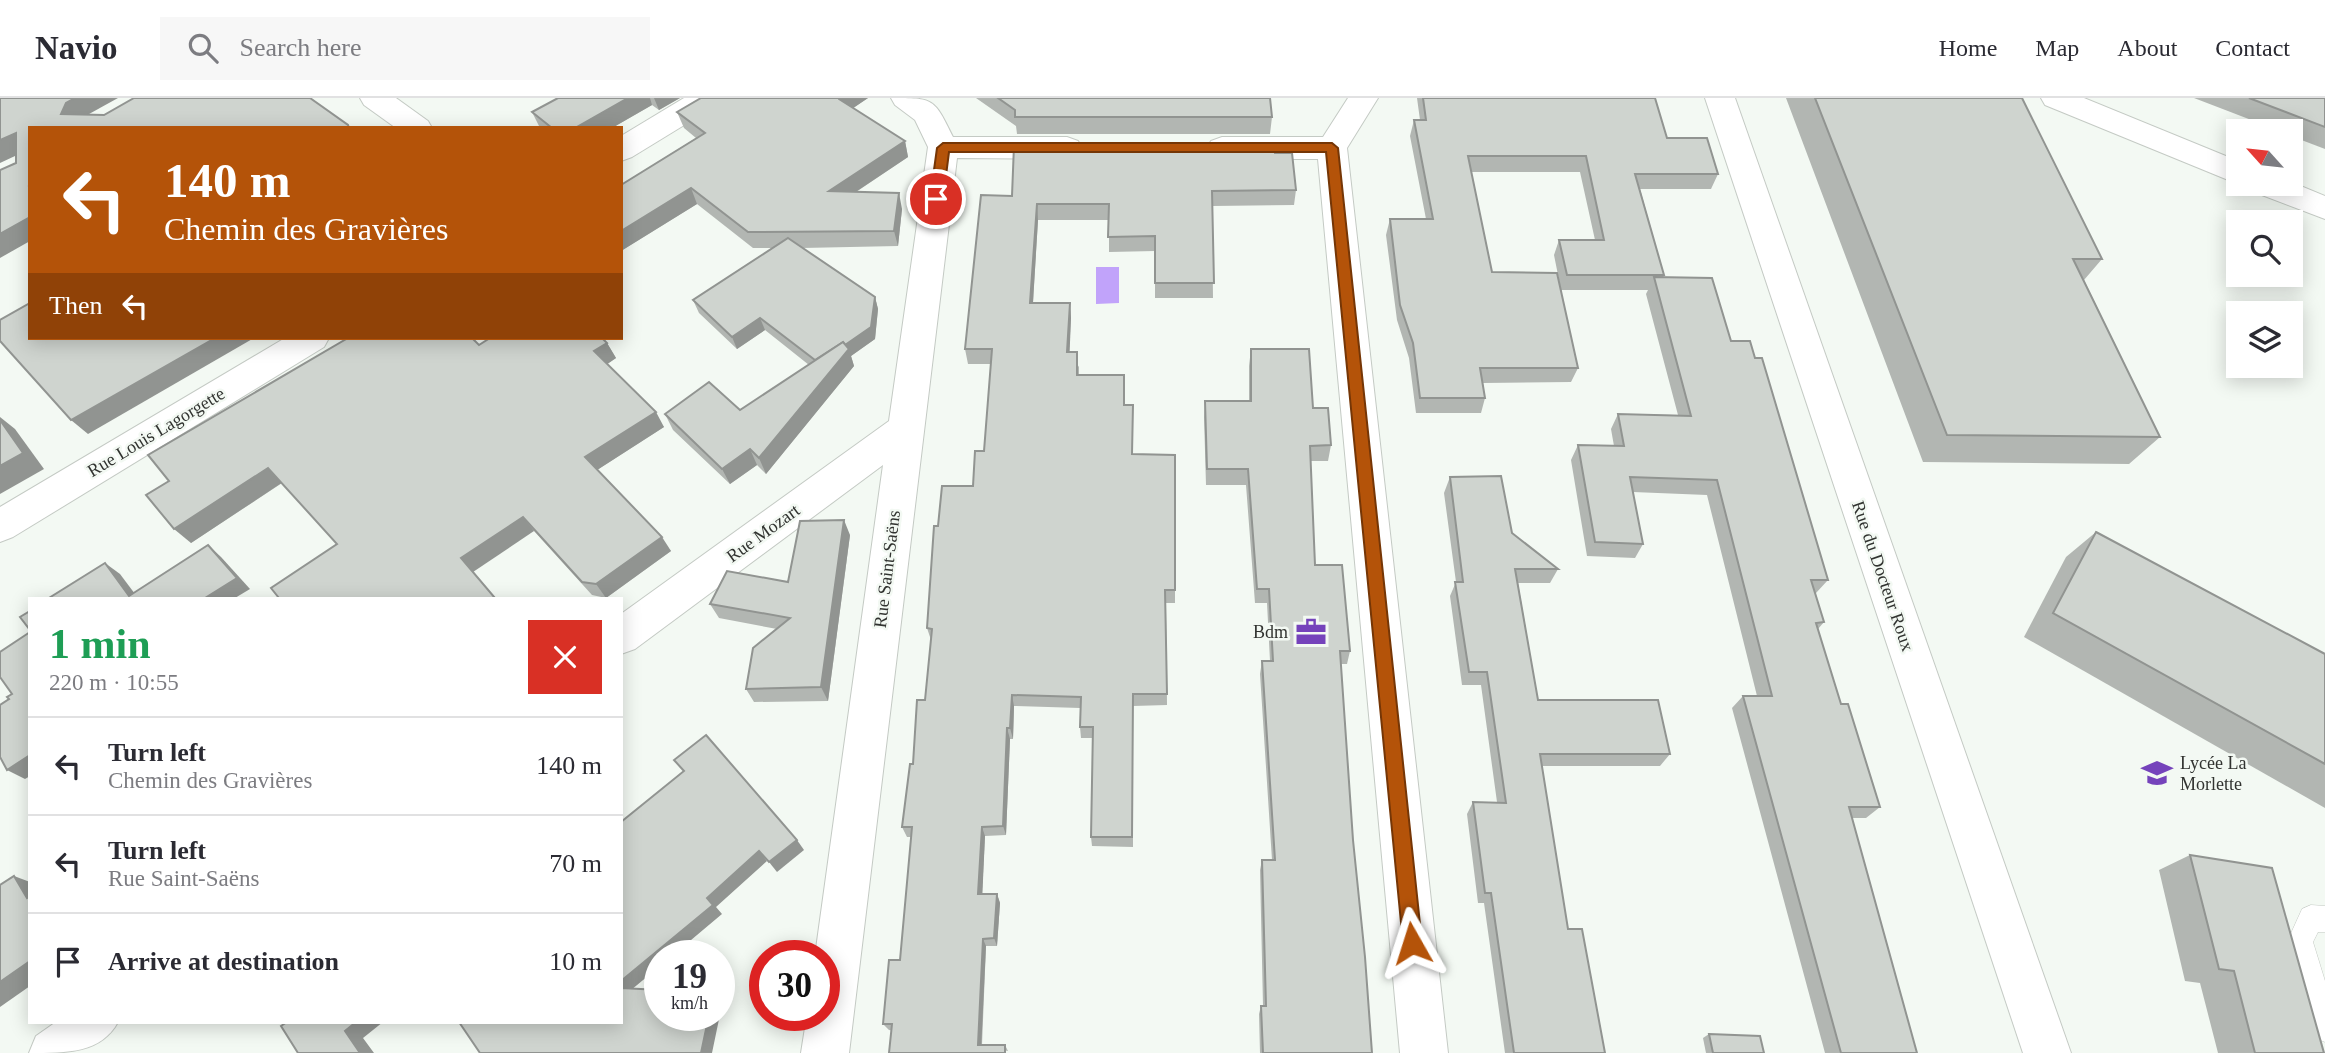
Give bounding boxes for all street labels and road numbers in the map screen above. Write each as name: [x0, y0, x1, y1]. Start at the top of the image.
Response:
street label: Rue Louis Lagorgette: [84, 383, 228, 481]
street label: Rue du Docteur Roux: [1848, 498, 1918, 654]
street label: Rue Mozart: [723, 500, 803, 566]
street label: Rue Saint-Saëns: [870, 509, 904, 629]

